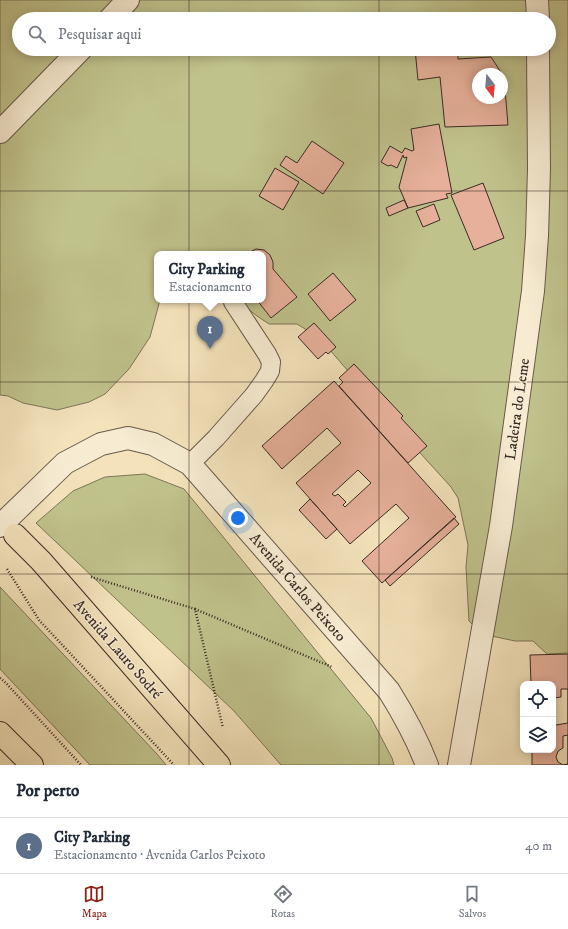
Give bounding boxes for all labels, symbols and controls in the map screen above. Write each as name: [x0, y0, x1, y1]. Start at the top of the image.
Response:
search box: [12, 12, 556, 56]
icon: search: [26, 23, 48, 45]
text: Pesquisar aqui: [58, 25, 141, 44]
north arrow: [472, 68, 508, 104]
popup: [154, 251, 266, 303]
text: City Parking: [168, 260, 244, 279]
text: Estacionamento: [168, 279, 252, 295]
pin: 1: [197, 316, 223, 349]
street label: Ladeira do Leme: [501, 357, 534, 461]
your location: [228, 508, 248, 528]
street label: Avenida Carlos Peixoto: [245, 529, 350, 646]
street label: Avenida Lauro Sodré: [69, 596, 167, 704]
map controls: [520, 681, 556, 753]
button: locate: [520, 681, 556, 717]
button: layers: [520, 717, 556, 753]
text: Por perto: [16, 780, 79, 802]
text: City Parking: [54, 828, 130, 847]
text: 1: [27, 838, 31, 854]
text: 40 m: [525, 838, 552, 854]
text: Estacionamento · Avenida Carlos Peixoto: [54, 847, 265, 863]
tab: Mapa: [82, 883, 107, 921]
tab: Rotas: [270, 883, 295, 921]
tab: Salvos: [459, 883, 486, 921]

